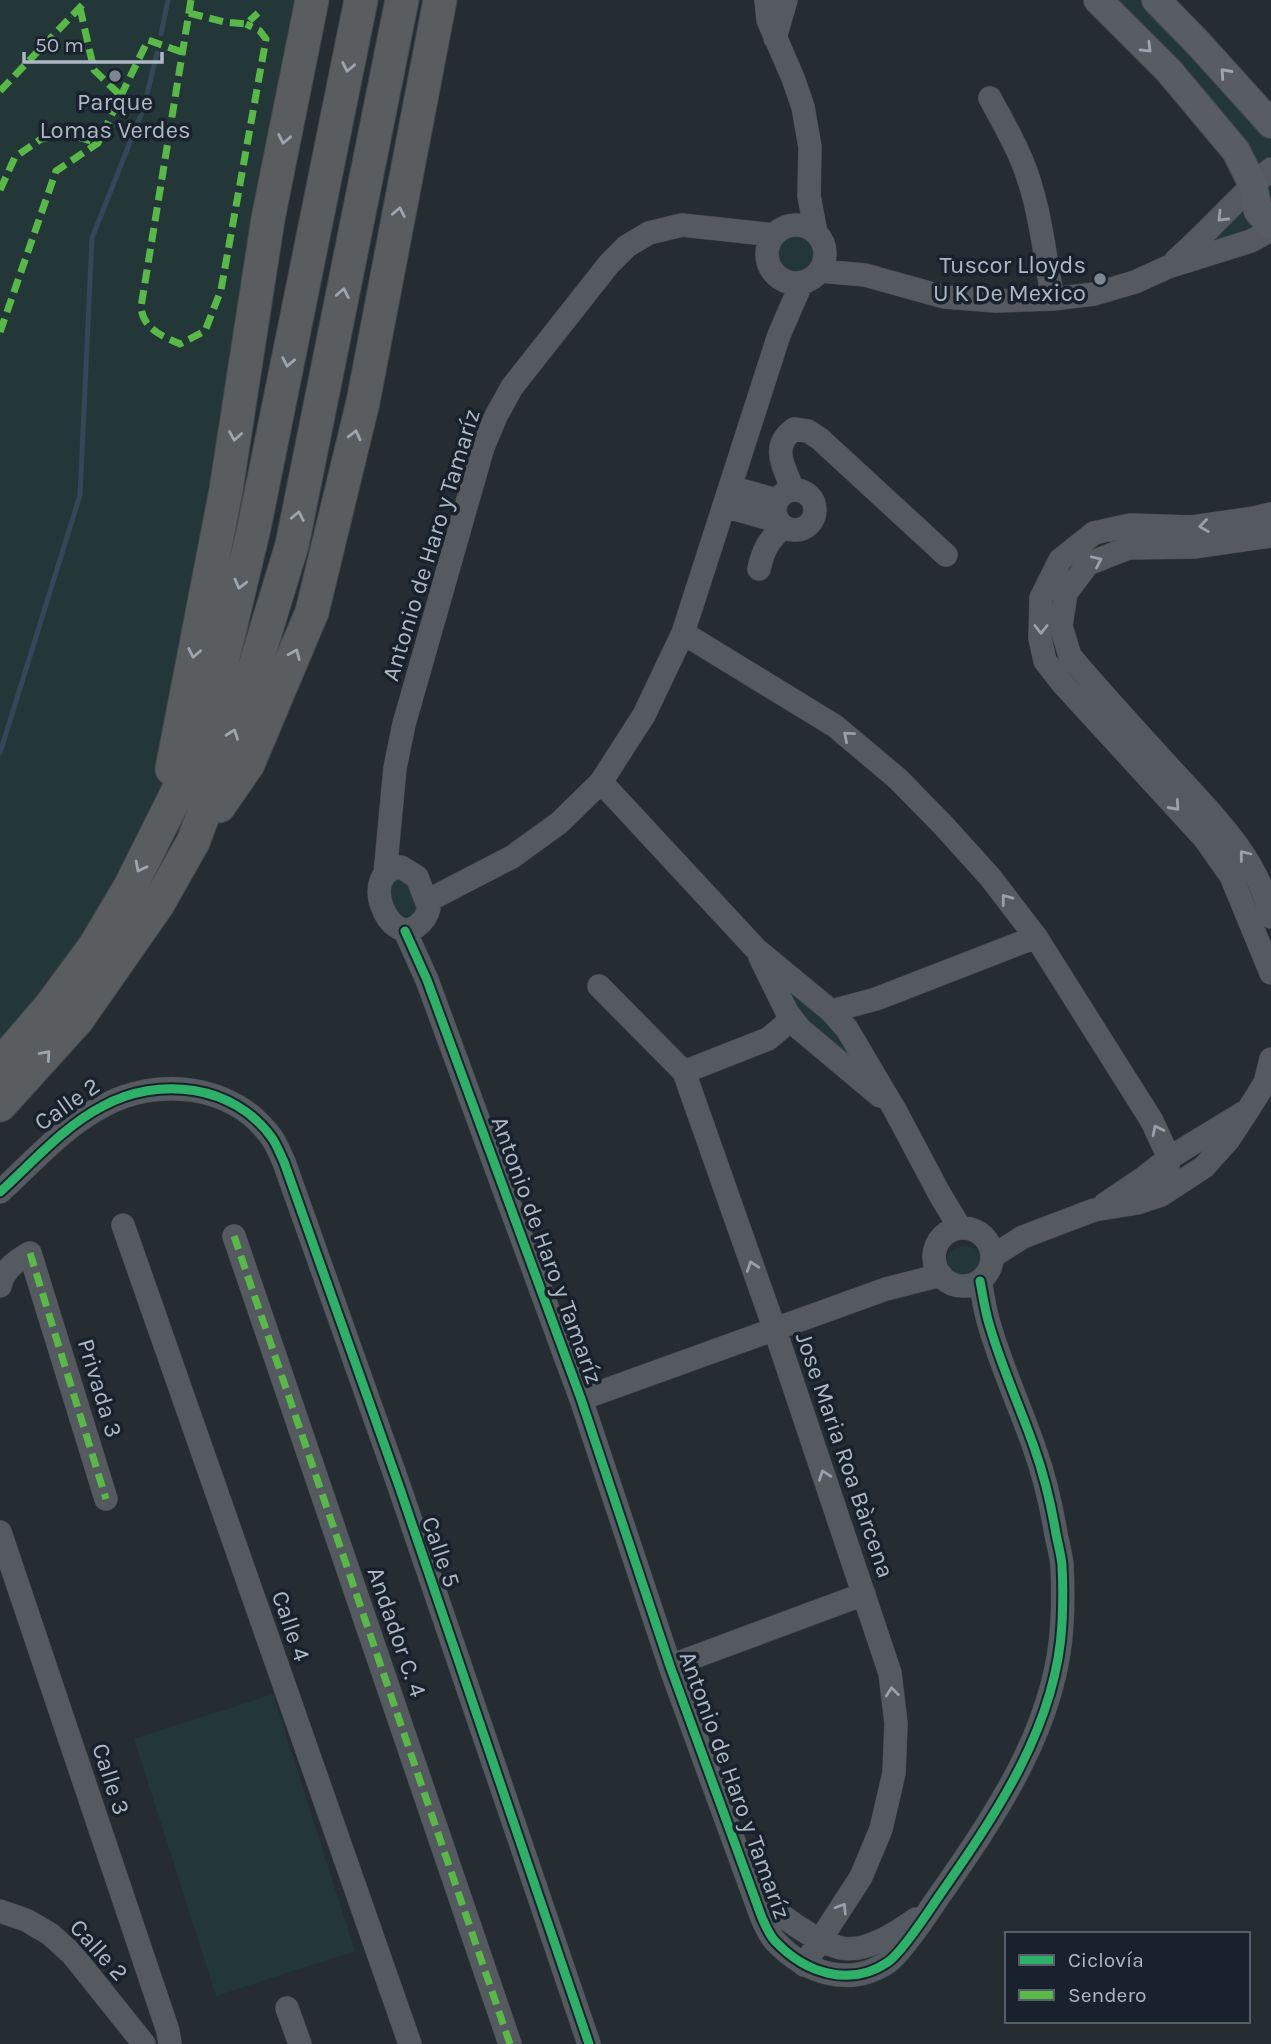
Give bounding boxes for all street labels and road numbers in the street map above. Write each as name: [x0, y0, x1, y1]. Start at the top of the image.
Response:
street label: Antonio de Haro y Tamaríz: [376, 406, 486, 684]
street label: Calle 2: [29, 1072, 105, 1136]
street label: Antonio de Haro y Tamaríz: [485, 1112, 609, 1388]
street label: Jose Maria Roa Bàrcena: [790, 1329, 900, 1581]
street label: Privada 3: [72, 1335, 128, 1441]
street label: Calle 5: [416, 1513, 466, 1591]
street label: Andador C. 4: [362, 1563, 432, 1701]
street label: Calle 4: [266, 1587, 316, 1665]
street label: Antonio de Haro y Tamaríz: [673, 1647, 797, 1923]
street label: Calle 3: [86, 1740, 136, 1818]
street label: Calle 2: [64, 1913, 134, 1987]

